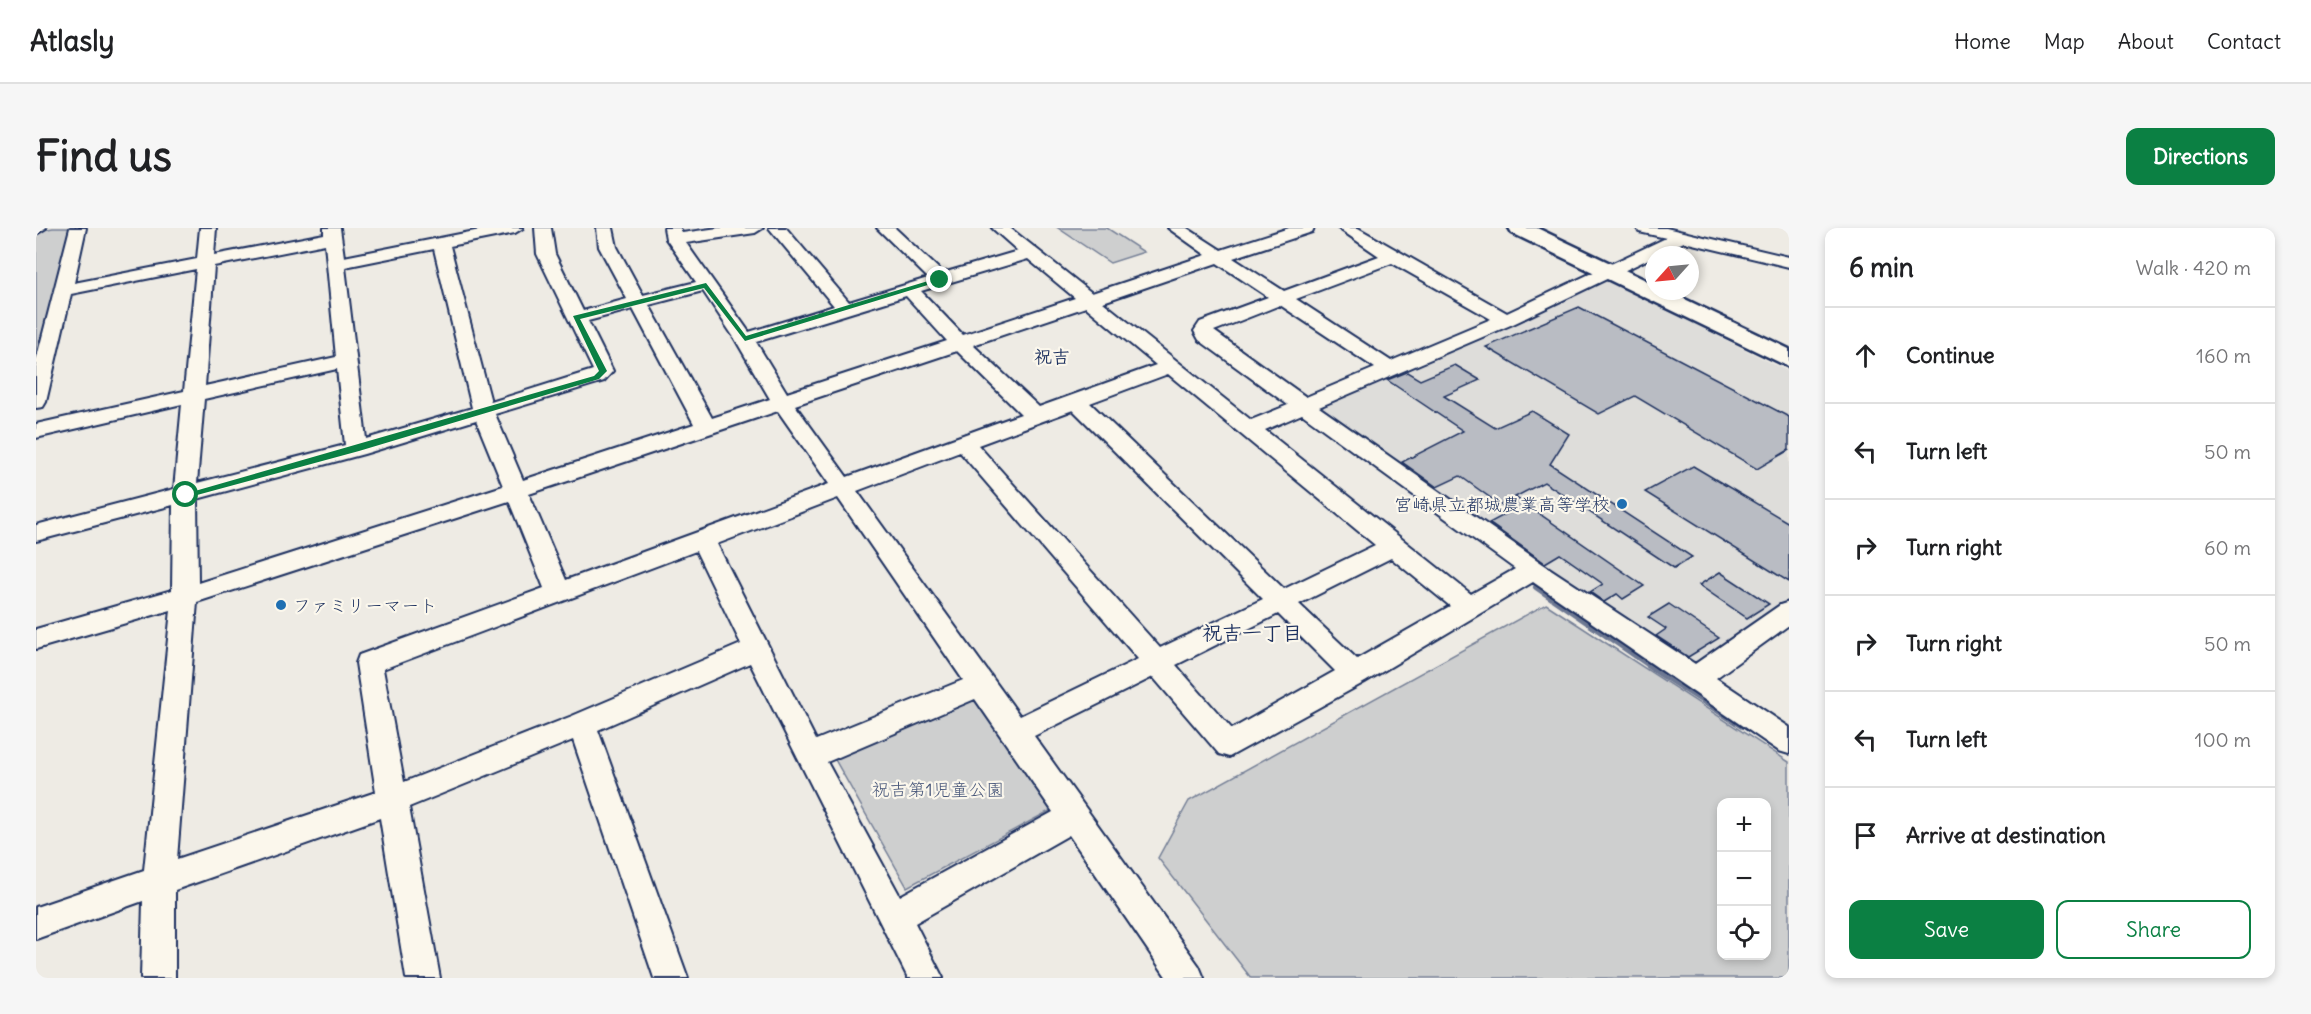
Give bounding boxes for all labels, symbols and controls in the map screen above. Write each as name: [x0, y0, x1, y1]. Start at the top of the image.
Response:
text: Atlasly: [30, 23, 114, 59]
text: Home: [1954, 28, 2011, 55]
text: Map: [2044, 28, 2085, 55]
text: About: [2118, 28, 2174, 55]
text: Contact: [2207, 28, 2281, 55]
button: Directions: [2126, 128, 2275, 185]
text: Find us: [36, 130, 172, 182]
north arrow: [1645, 246, 1699, 300]
text: 6 min: [1849, 251, 1914, 284]
text: Walk · 420 m: [2135, 255, 2251, 280]
route end: [926, 266, 952, 292]
icon: ahead: [1849, 339, 1882, 372]
text: Continue: [1906, 341, 1995, 369]
text: 160 m: [2196, 343, 2251, 368]
district label: 祝吉: [1034, 345, 1070, 368]
icon: left: [1849, 435, 1882, 468]
text: Turn left: [1906, 437, 1987, 465]
text: 50 m: [2204, 439, 2251, 464]
route start: [172, 481, 198, 507]
place label: 宮崎県立都城農業高等学校: [1394, 493, 1610, 516]
marker: 宮崎県立都城農業高等学校: [1615, 497, 1629, 511]
icon: right: [1849, 531, 1882, 564]
text: Turn right: [1906, 533, 2002, 561]
text: 60 m: [2204, 535, 2251, 560]
place label: ファミリーマート: [293, 594, 437, 617]
marker: ファミリーマート: [274, 598, 288, 612]
district label: 祝吉一丁目: [1202, 620, 1302, 645]
icon: right: [1849, 627, 1882, 660]
text: Turn right: [1906, 629, 2002, 657]
text: 50 m: [2204, 631, 2251, 656]
icon: left: [1849, 723, 1882, 756]
text: Turn left: [1906, 725, 1987, 753]
text: 100 m: [2194, 727, 2251, 752]
park label: 祝吉第1児童公園: [871, 778, 1005, 801]
map controls: [1717, 798, 1771, 960]
button: +: [1717, 798, 1771, 852]
icon: arrive: [1849, 819, 1882, 852]
text: Arrive at destination: [1906, 821, 2106, 849]
button: −: [1717, 852, 1771, 906]
button: Save: [1849, 900, 2044, 959]
button: Share: [2056, 900, 2251, 959]
button: locate: [1717, 906, 1771, 960]

